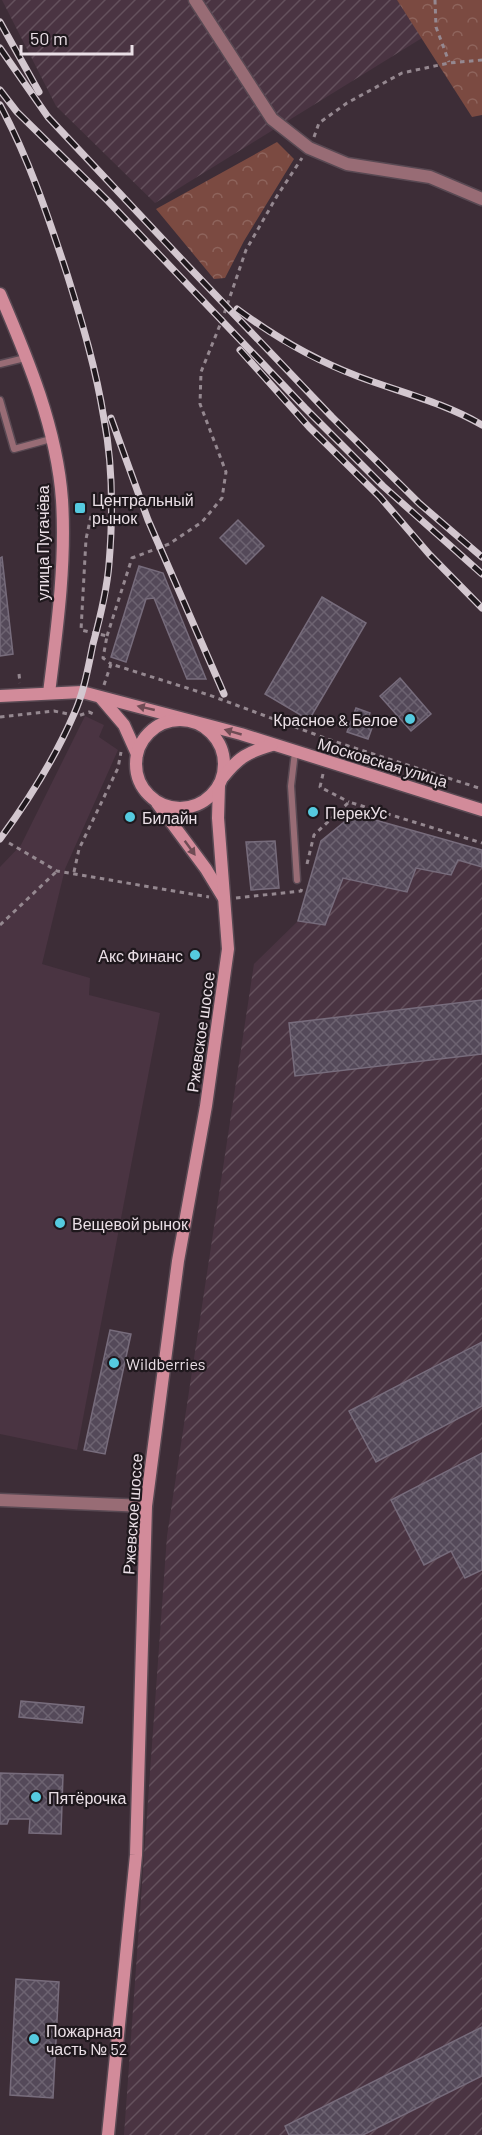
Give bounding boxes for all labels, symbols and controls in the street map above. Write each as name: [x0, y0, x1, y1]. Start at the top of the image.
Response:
scale bar: [21, 18, 132, 56]
text: 50 m: [30, 27, 68, 49]
street label: улица Пугачёва: [33, 485, 52, 601]
place label: Центральный рынок: [92, 490, 194, 527]
marker: Центральный рынок: [73, 501, 87, 515]
one-way arrow: [137, 703, 155, 713]
place label: Красное & Белое: [273, 710, 398, 729]
marker: Красное & Белое: [403, 712, 417, 726]
one-way arrow: [224, 727, 242, 736]
street label: Московская улица: [316, 733, 450, 791]
place label: ПерекУс: [325, 803, 387, 822]
marker: ПерекУс: [306, 805, 320, 819]
place label: Билайн: [142, 808, 197, 827]
marker: Билайн: [123, 810, 137, 824]
one-way arrow: [184, 841, 196, 856]
place label: Акс Финанс: [98, 946, 183, 965]
marker: Акс Финанс: [188, 948, 202, 962]
street label: Ржевское шоссе: [182, 970, 218, 1093]
place label: Вещевой рынок: [72, 1214, 189, 1233]
marker: Вещевой рынок: [53, 1216, 67, 1230]
place label: Wildberries: [126, 1354, 206, 1373]
marker: Wildberries: [107, 1356, 121, 1370]
street label: Ржевское шоссе: [118, 1453, 146, 1575]
place label: Пятёрочка: [48, 1788, 127, 1807]
marker: Пятёрочка: [29, 1790, 43, 1804]
place label: Пожарная часть № 52: [46, 2021, 127, 2058]
marker: Пожарная часть № 52: [27, 2032, 41, 2046]

